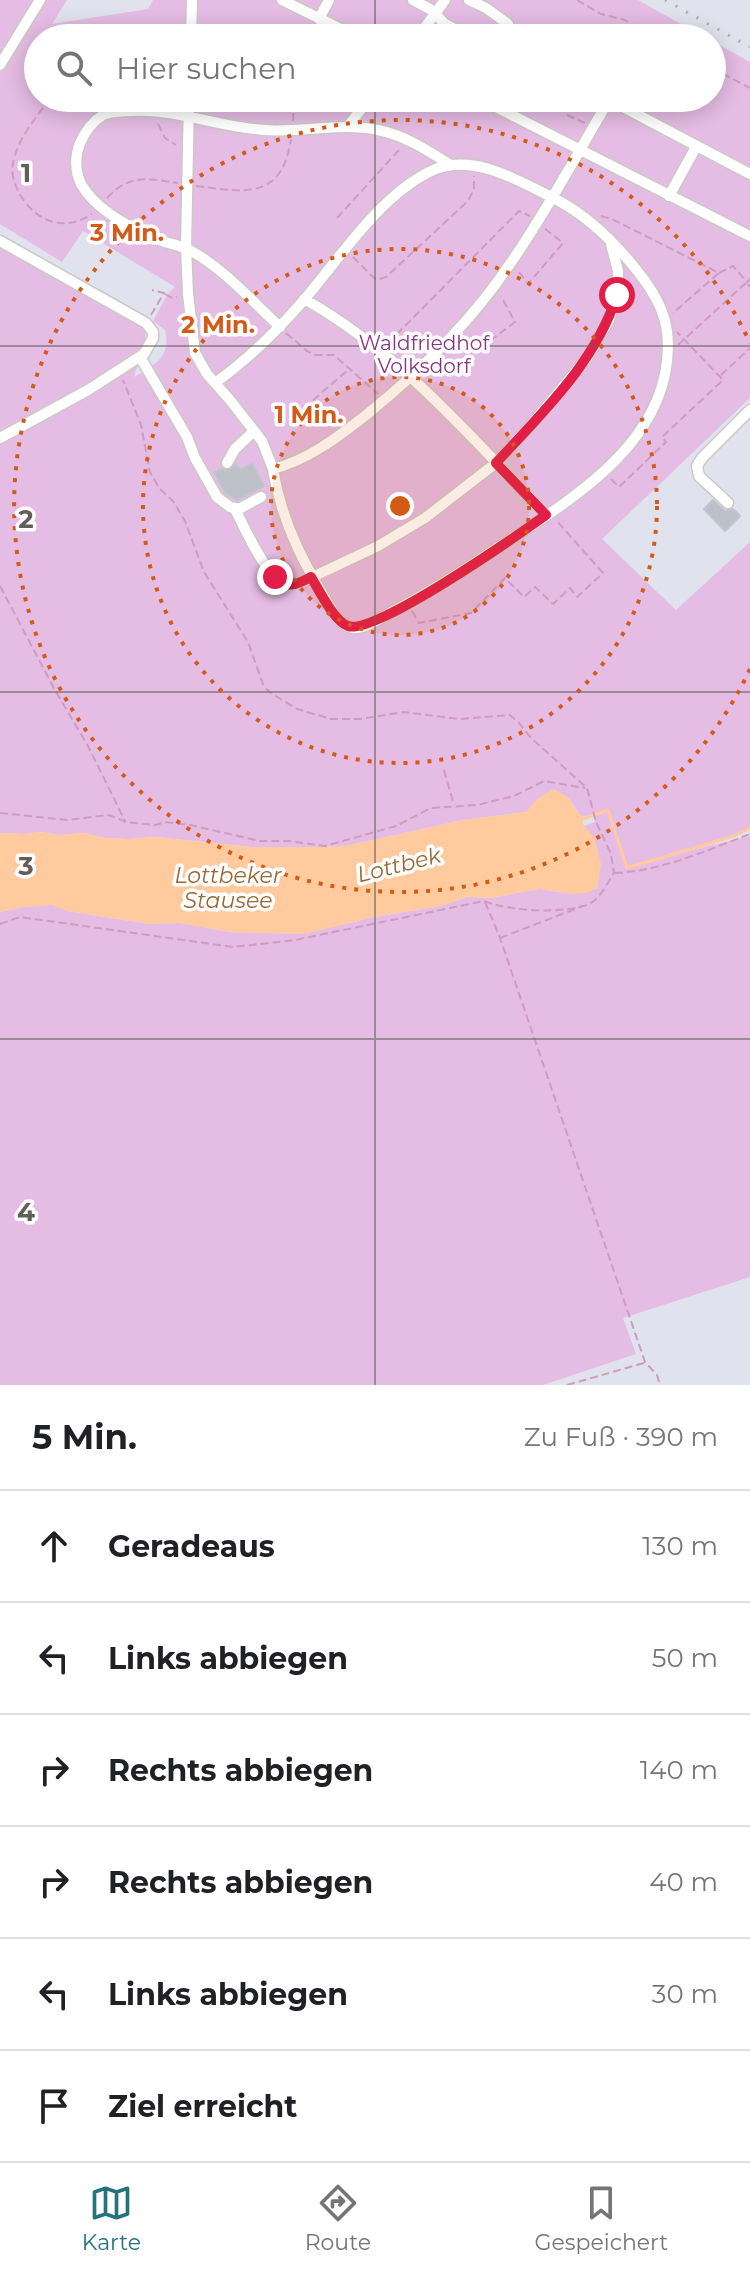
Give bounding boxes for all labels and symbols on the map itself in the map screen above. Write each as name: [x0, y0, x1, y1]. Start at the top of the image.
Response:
text: 1: [21, 157, 31, 189]
text: 3 Min.: [89, 218, 164, 247]
route start: [599, 277, 635, 313]
text: 2 Min.: [181, 310, 255, 339]
park label: Waldfriedhof Volksdorf: [359, 331, 490, 378]
text: 1 Min.: [274, 400, 344, 429]
centre of rings: [386, 492, 414, 520]
text: 2: [18, 503, 34, 535]
route end: [257, 559, 293, 595]
water label: Lottbek: [354, 841, 445, 888]
text: 3: [17, 850, 34, 882]
water label: Lottbeker Stausee: [174, 862, 283, 914]
text: 4: [17, 1196, 35, 1228]

